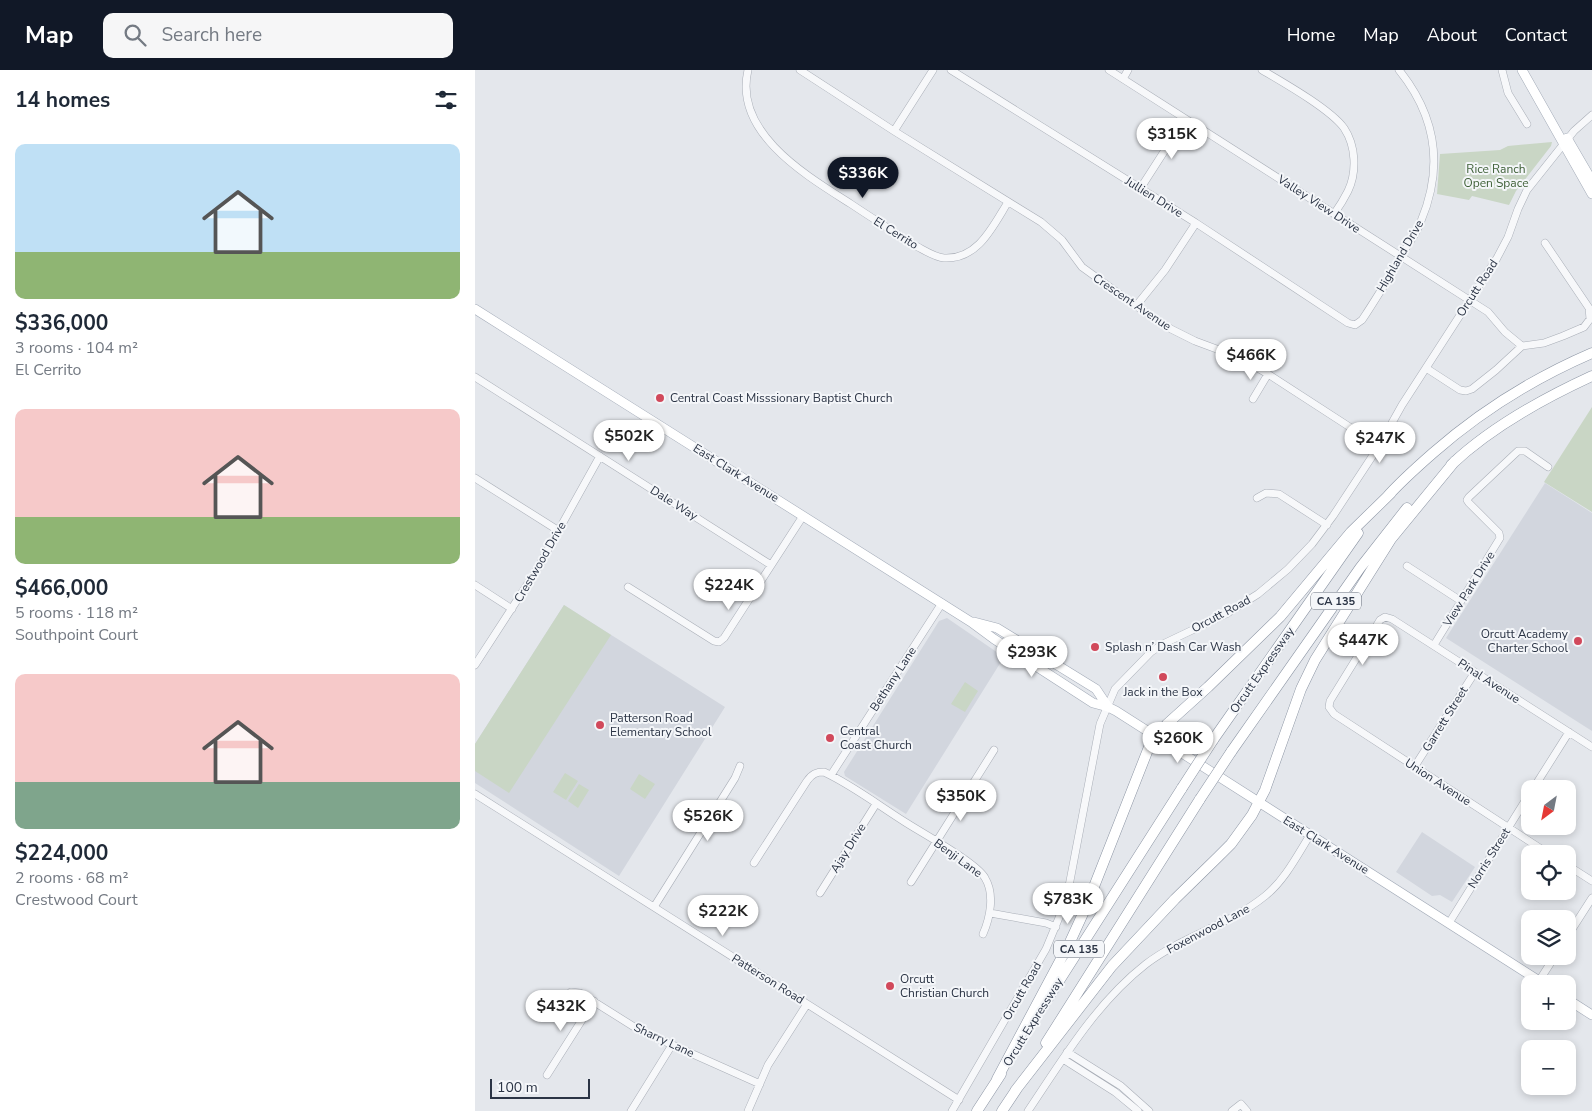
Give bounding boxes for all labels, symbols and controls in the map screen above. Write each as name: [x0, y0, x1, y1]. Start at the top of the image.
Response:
search box: [103, 13, 453, 58]
text: Map: [25, 19, 73, 51]
icon: search: [121, 21, 149, 49]
text: Search here: [161, 22, 262, 48]
text: Home: [1287, 23, 1335, 47]
text: Map: [1363, 23, 1399, 47]
text: About: [1427, 23, 1477, 47]
text: Contact: [1505, 23, 1567, 47]
text: 14 homes: [15, 86, 110, 114]
icon: filters: [432, 86, 460, 114]
pin: $315K: [1137, 118, 1207, 160]
text: $315K: [1147, 123, 1197, 145]
pin: $336K: [828, 156, 898, 199]
park label: Rice Ranch Open Space: [1463, 161, 1529, 191]
text: $336K: [838, 162, 888, 184]
street label: Valley View Drive: [1274, 171, 1363, 237]
street label: Jullien Drive: [1121, 172, 1186, 221]
icon: home: [193, 177, 283, 267]
street label: El Cerrito: [871, 213, 922, 253]
street label: Highland Drive: [1373, 217, 1427, 295]
street label: Orcutt Road: [1453, 256, 1501, 320]
street label: Crescent Avenue: [1090, 270, 1174, 334]
text: $336,000: [15, 309, 108, 337]
text: 3 rooms · 104 m²: [15, 337, 138, 359]
pin: $466K: [1216, 338, 1286, 381]
text: $466K: [1226, 344, 1276, 366]
text: El Cerrito: [15, 359, 81, 381]
place label: Central Coast Misssionary Baptist Church: [670, 390, 892, 406]
marker: Central Coast Misssionary Baptist Church: [654, 392, 666, 404]
pin: $502K: [594, 420, 664, 462]
pin: $247K: [1345, 422, 1415, 464]
text: $502K: [604, 425, 654, 447]
text: $247K: [1355, 427, 1405, 449]
street label: East Clark Avenue: [690, 440, 782, 506]
icon: home: [193, 442, 283, 532]
street label: Dale Way: [647, 482, 702, 524]
street label: Crestwood Drive: [510, 519, 570, 605]
street label: View Park Drive: [1439, 548, 1499, 631]
pin: $224K: [694, 568, 764, 611]
text: $466,000: [15, 574, 108, 602]
text: $224K: [704, 574, 754, 596]
street label: Orcutt Road: [1189, 592, 1253, 636]
road number: CA 135: [1311, 592, 1361, 610]
text: 5 rooms · 118 m²: [15, 602, 138, 624]
street label: Orcutt Expressway: [1226, 623, 1298, 716]
text: Southpoint Court: [15, 624, 138, 646]
pin: $447K: [1328, 624, 1398, 666]
place label: Orcutt Academy Charter School: [1481, 626, 1569, 656]
text: $447K: [1338, 629, 1388, 651]
marker: Orcutt Academy Charter School: [1572, 635, 1584, 647]
pin: $293K: [997, 636, 1067, 678]
place label: Splash n’ Dash Car Wash: [1105, 639, 1241, 655]
text: $293K: [1007, 641, 1057, 663]
marker: Splash n’ Dash Car Wash: [1089, 641, 1101, 653]
street label: Bethany Lane: [866, 644, 920, 714]
street label: Pinal Avenue: [1455, 655, 1523, 707]
marker: Jack in the Box: [1157, 671, 1169, 683]
street label: Garrett Street: [1419, 683, 1472, 755]
place label: Jack in the Box: [1122, 684, 1203, 700]
icon: home: [193, 707, 283, 797]
place label: Patterson Road Elementary School: [610, 710, 712, 740]
marker: Patterson Road Elementary School: [594, 719, 606, 731]
pin: $260K: [1143, 722, 1213, 764]
place label: Central Coast Church: [840, 723, 912, 753]
text: $260K: [1153, 727, 1203, 749]
marker: Central Coast Church: [824, 732, 836, 744]
street label: Union Avenue: [1402, 755, 1474, 809]
pin: $350K: [926, 780, 996, 822]
north arrow: [1521, 780, 1576, 835]
map controls: [1521, 780, 1576, 1095]
text: $350K: [936, 785, 986, 807]
pin: $526K: [673, 800, 743, 842]
text: $526K: [683, 805, 733, 827]
street label: East Clark Avenue: [1280, 812, 1372, 878]
street label: Ajay Drive: [826, 820, 870, 876]
street label: Norris Street: [1464, 824, 1514, 891]
street label: Benji Lane: [931, 835, 985, 881]
text: $224,000: [15, 839, 108, 867]
button: locate: [1521, 845, 1576, 900]
text: 2 rooms · 68 m²: [15, 867, 128, 889]
pin: $783K: [1033, 882, 1103, 925]
text: $783K: [1043, 888, 1093, 910]
text: Crestwood Court: [15, 889, 138, 911]
pin: $222K: [688, 894, 758, 937]
text: $222K: [698, 900, 748, 922]
street label: Foxenwood Lane: [1164, 900, 1252, 958]
button: layers: [1521, 910, 1576, 965]
road number: CA 135: [1054, 941, 1104, 958]
street label: Patterson Road: [729, 950, 807, 1008]
street label: Orcutt Road: [999, 959, 1045, 1023]
place label: Orcutt Christian Church: [900, 971, 989, 1001]
street label: Orcutt Expressway: [999, 974, 1067, 1069]
button: +: [1521, 975, 1576, 1030]
marker: Orcutt Christian Church: [884, 980, 896, 992]
pin: $432K: [526, 990, 596, 1032]
text: $432K: [536, 995, 586, 1017]
street label: Sharry Lane: [631, 1019, 697, 1061]
button: −: [1521, 1040, 1576, 1095]
scale bar: [490, 1076, 590, 1099]
text: 100 m: [497, 1078, 538, 1097]

